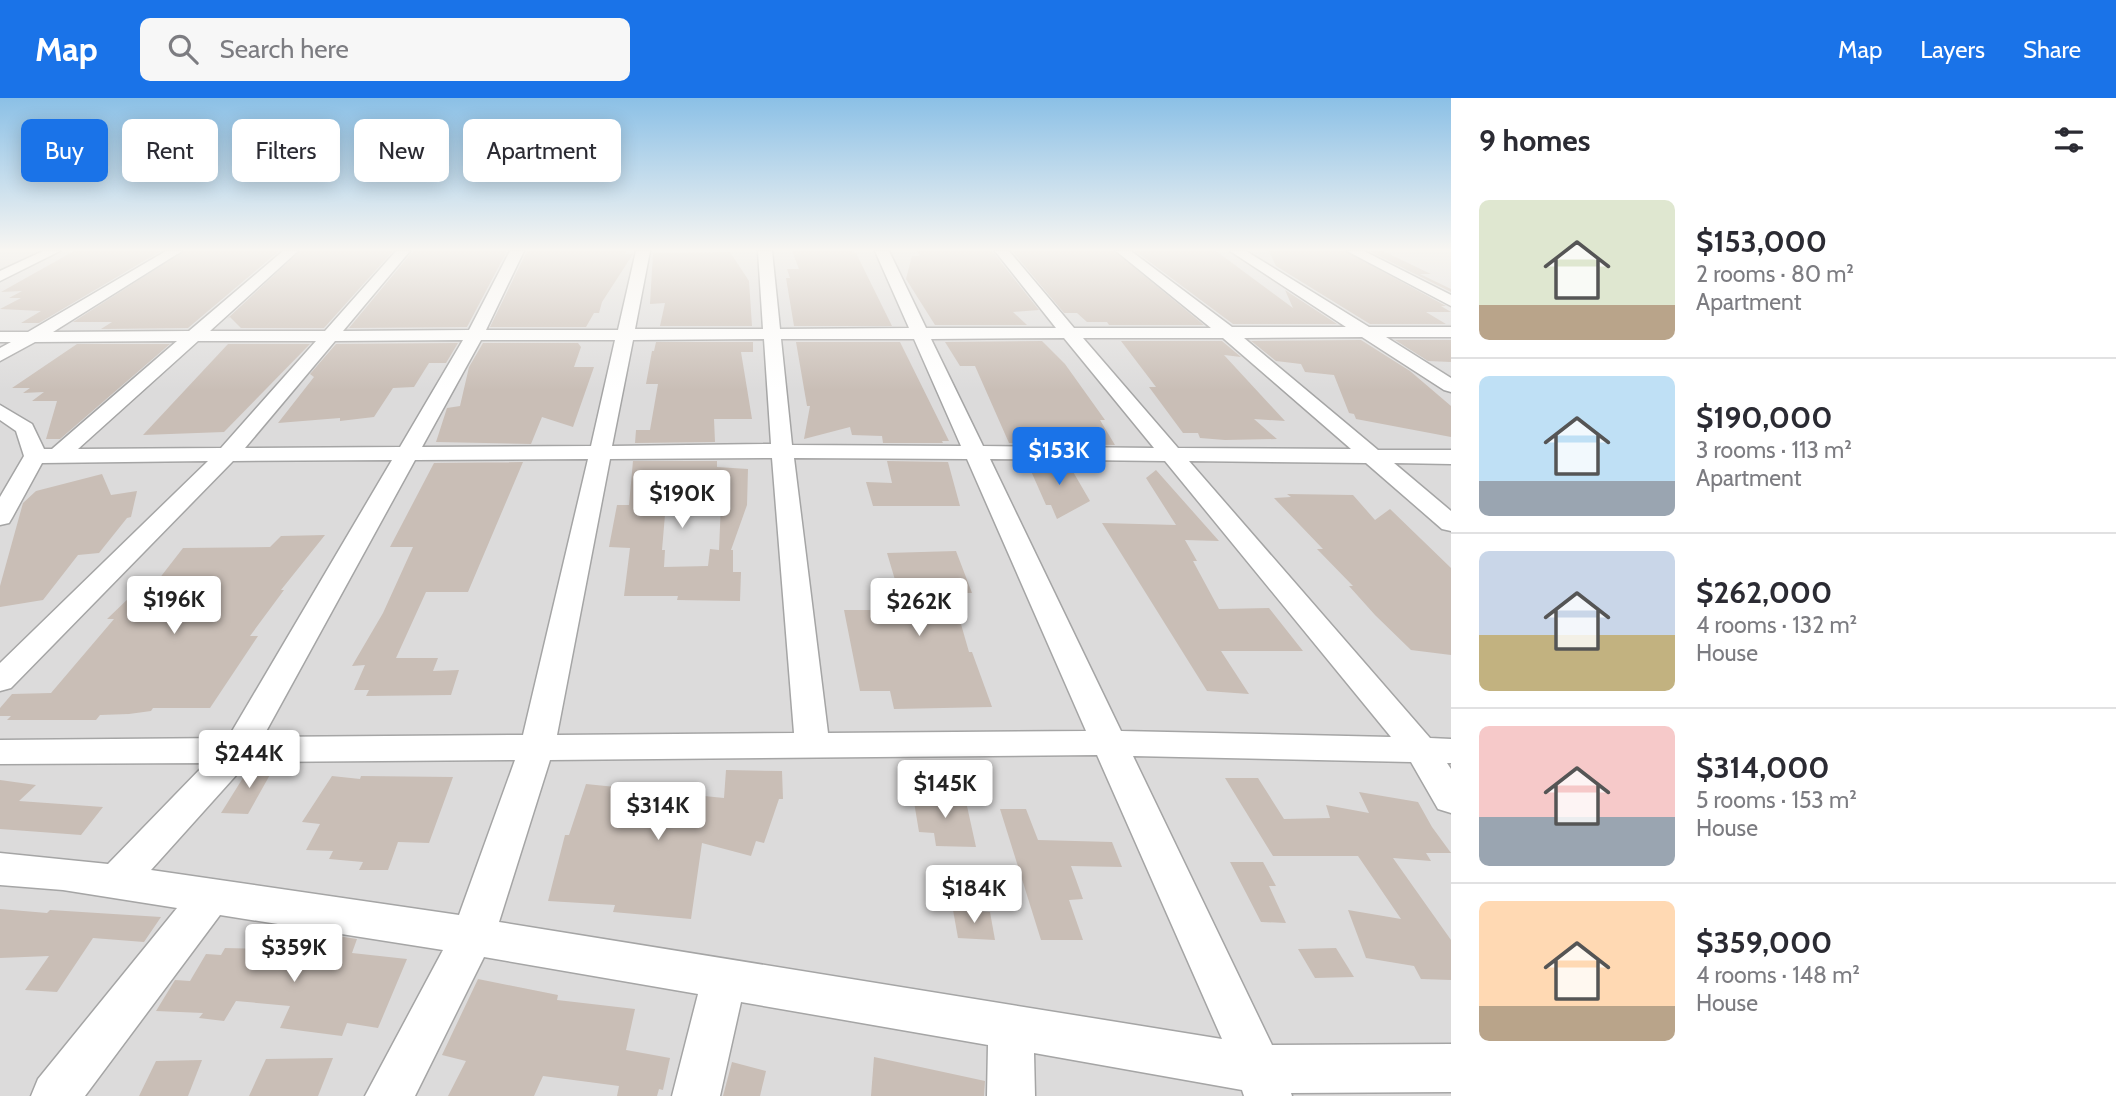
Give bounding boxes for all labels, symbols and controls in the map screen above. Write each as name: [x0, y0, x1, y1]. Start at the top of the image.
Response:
search box: [140, 18, 630, 81]
text: Map: [35, 29, 98, 69]
icon: search: [164, 30, 202, 68]
text: Search here: [220, 33, 349, 65]
text: Map: [1838, 35, 1882, 64]
text: Layers: [1920, 35, 1985, 64]
text: Share: [2023, 35, 2081, 64]
chip: Buy: [21, 119, 108, 182]
chip: Rent: [122, 119, 218, 182]
chip: Filters: [232, 119, 340, 182]
chip: New: [354, 119, 449, 182]
chip: Apartment: [463, 119, 621, 182]
icon: filters: [2050, 121, 2088, 159]
text: 9 homes: [1479, 122, 1590, 159]
text: $153,000: [1696, 223, 1827, 260]
icon: home: [1535, 228, 1619, 312]
text: 2 rooms · 80 m²: [1696, 260, 1854, 288]
text: Apartment: [1696, 288, 1801, 316]
text: $190,000: [1696, 399, 1832, 436]
icon: home: [1535, 404, 1619, 488]
pin: $153K: [1010, 428, 1108, 487]
text: $153K: [1029, 436, 1090, 464]
text: 3 rooms · 113 m²: [1696, 436, 1852, 464]
text: Apartment: [1696, 464, 1801, 492]
pin: $190K: [633, 470, 731, 530]
text: $190K: [649, 479, 715, 507]
text: $262,000: [1696, 574, 1832, 611]
pin: $196K: [125, 576, 223, 636]
pin: $262K: [870, 578, 968, 638]
icon: home: [1535, 579, 1619, 663]
text: $196K: [143, 585, 205, 613]
text: $262K: [886, 587, 952, 615]
text: 4 rooms · 132 m²: [1696, 611, 1857, 639]
text: House: [1696, 639, 1758, 667]
pin: $244K: [200, 730, 298, 790]
text: $244K: [215, 739, 283, 767]
text: $314,000: [1696, 749, 1830, 786]
icon: home: [1535, 754, 1619, 838]
pin: $145K: [896, 760, 994, 820]
text: $145K: [914, 769, 976, 797]
pin: $314K: [609, 782, 707, 842]
text: 5 rooms · 153 m²: [1696, 786, 1857, 814]
text: $314K: [627, 791, 689, 819]
text: House: [1696, 814, 1758, 842]
pin: $184K: [925, 866, 1023, 925]
text: $184K: [942, 874, 1006, 902]
pin: $359K: [245, 924, 343, 984]
text: $359,000: [1696, 924, 1832, 961]
icon: home: [1535, 929, 1619, 1013]
text: $359K: [261, 933, 327, 961]
text: 4 rooms · 148 m²: [1696, 961, 1860, 989]
text: House: [1696, 989, 1758, 1017]

